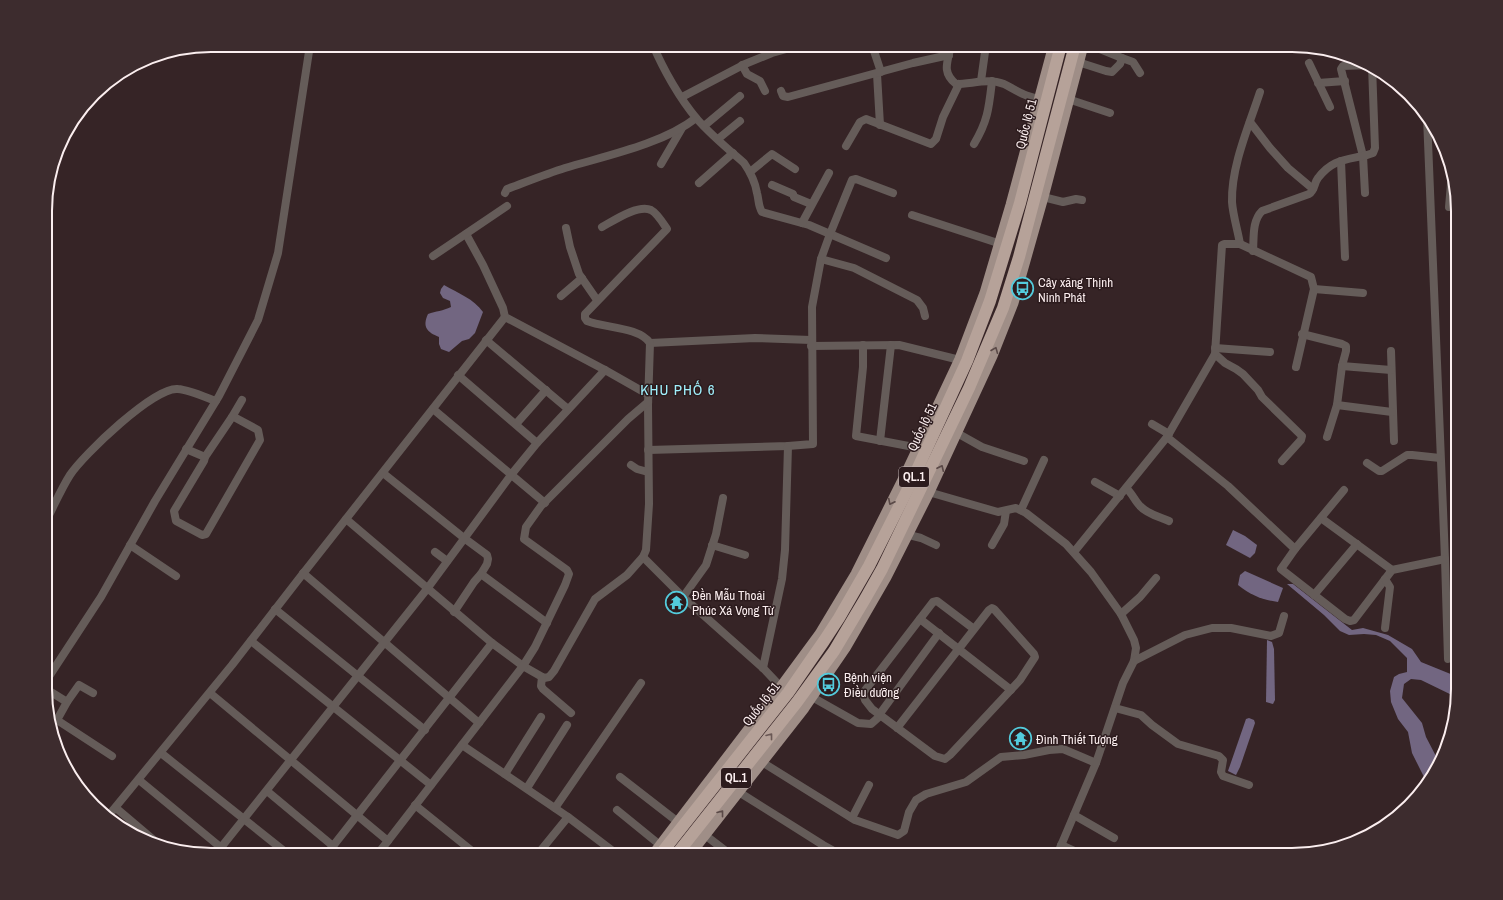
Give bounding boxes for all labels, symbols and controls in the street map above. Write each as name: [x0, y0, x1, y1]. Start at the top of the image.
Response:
street label: Quốc lộ 51: [1012, 97, 1041, 151]
place label: Cây xăng Thịnh Ninh Phát: [1038, 274, 1113, 306]
bus stop icon: Cây xăng Thịnh Ninh Phát: [1009, 276, 1035, 302]
one-way arrow: [990, 346, 998, 353]
district label: KHU PHỐ 6: [640, 379, 716, 400]
street label: Quốc lộ 51: [903, 400, 941, 454]
one-way arrow: [936, 465, 944, 472]
road number: QL.1: [899, 467, 929, 487]
one-way arrow: [889, 498, 896, 506]
place label: Đền Mẫu Thoải Phúc Xá Vọng Từ: [692, 587, 775, 619]
temple icon: Đền Mẫu Thoải Phúc Xá Vọng Từ: [664, 589, 690, 615]
place label: Bệnh viện Điều dưỡng: [844, 669, 899, 701]
bus stop icon: Bệnh viện Điều dưỡng: [815, 671, 841, 697]
street label: Quốc lộ 51: [738, 678, 784, 730]
temple icon: Đình Thiết Tượng: [1007, 726, 1033, 752]
place label: Đình Thiết Tượng: [1036, 731, 1118, 748]
one-way arrow: [765, 734, 772, 741]
road number: QL.1: [721, 768, 751, 788]
one-way arrow: [717, 810, 724, 817]

